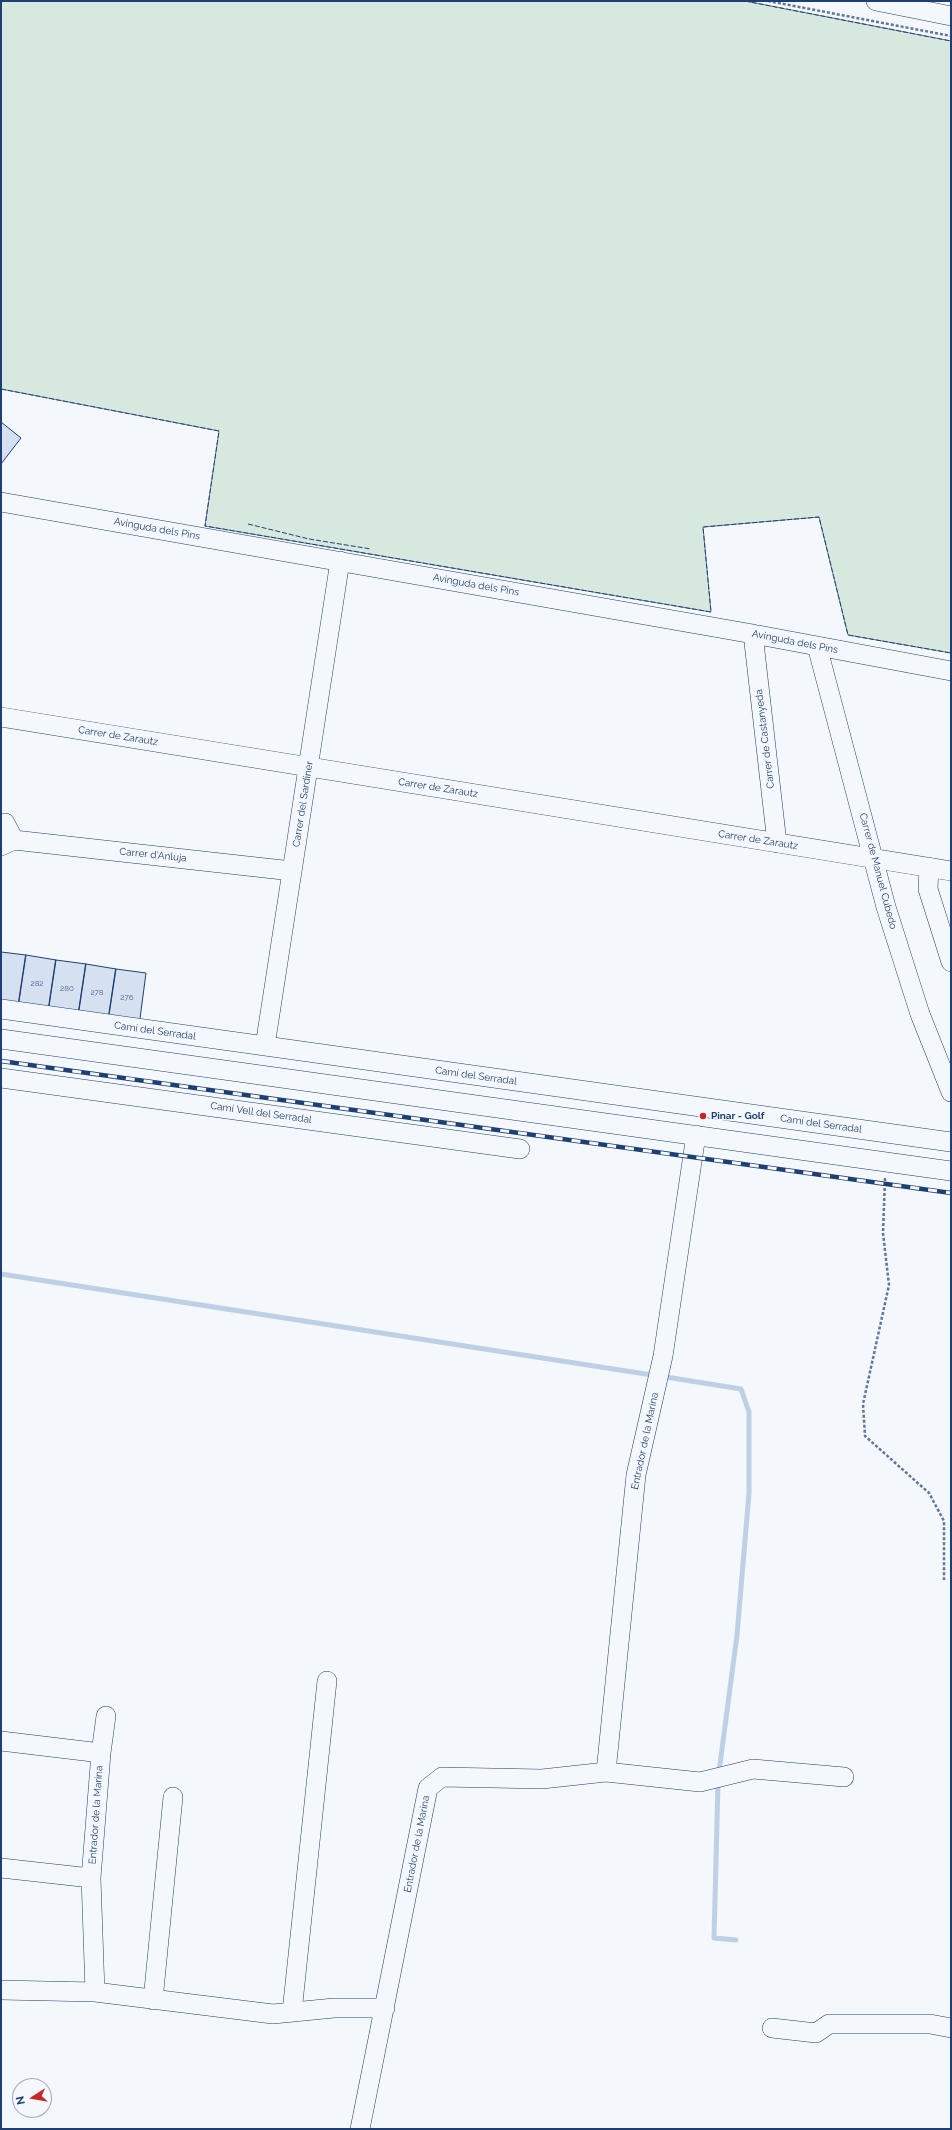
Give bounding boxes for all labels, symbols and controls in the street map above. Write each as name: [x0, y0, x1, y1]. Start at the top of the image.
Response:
street label: Avinguda dels Pins: [113, 516, 201, 542]
street label: Avinguda dels Pins: [432, 572, 520, 598]
street label: Avinguda dels Pins: [751, 628, 839, 656]
street label: Carrer de Castanyeda: [753, 689, 777, 789]
street label: Carrer de Zarautz: [77, 724, 159, 748]
street label: Carrer del Sardiner: [290, 760, 316, 848]
street label: Carrer de Zarautz: [397, 776, 479, 800]
street label: Carrer de Manuel Cubedo: [857, 812, 899, 930]
street label: Carrer de Zarautz: [717, 828, 799, 852]
street label: Carrer d'Anluja: [119, 846, 187, 864]
house number: 282: [30, 979, 44, 989]
house number: 280: [60, 984, 74, 994]
house number: 278: [90, 988, 104, 998]
house number: 276: [120, 993, 134, 1003]
street label: Camí del Serradal: [113, 1019, 197, 1043]
street label: Camí del Serradal: [434, 1064, 518, 1088]
street label: Camí Vell del Serradal: [209, 1100, 313, 1126]
place label: Pinar - Golf: [711, 1110, 765, 1122]
marker: Pinar - Golf: [698, 1111, 708, 1121]
street label: Camí del Serradal: [779, 1112, 863, 1136]
street label: Entrador de la Marina: [629, 1391, 661, 1491]
street label: Entrador de la Marina: [87, 1765, 105, 1865]
street label: Entrador de la Marina: [402, 1794, 432, 1894]
north arrow: [12, 2078, 52, 2118]
text: N: [14, 2095, 28, 2106]

